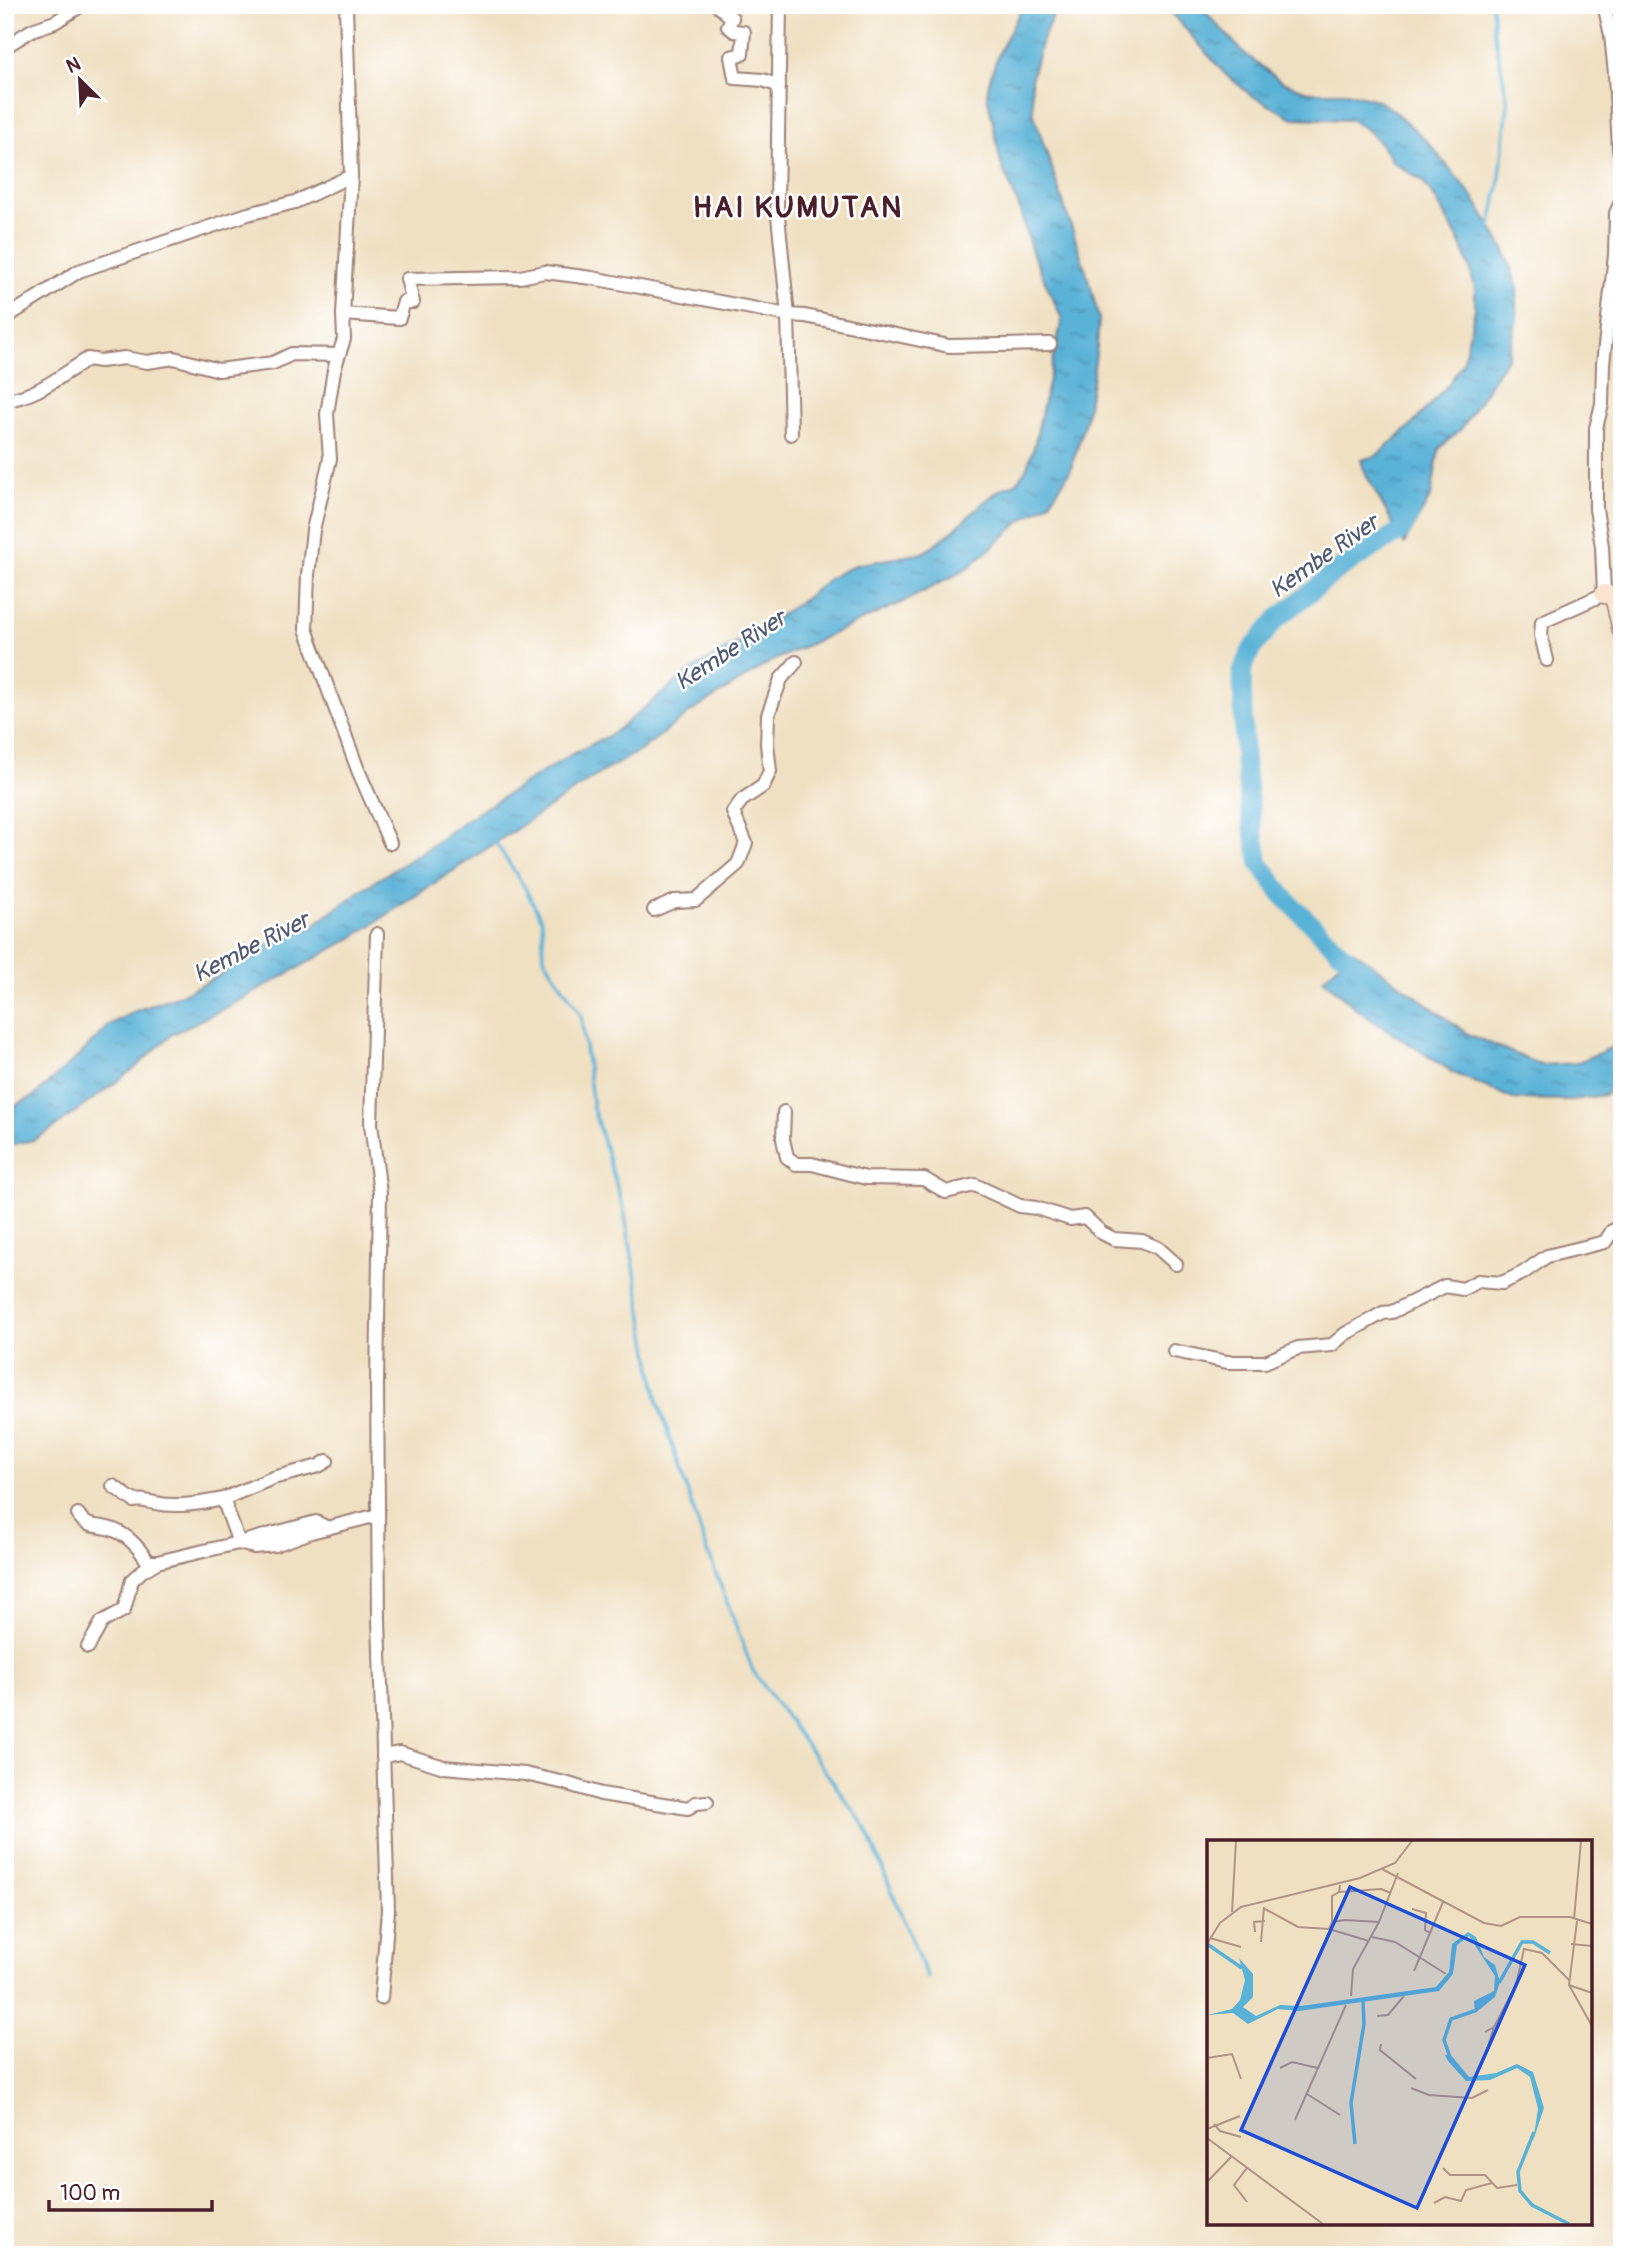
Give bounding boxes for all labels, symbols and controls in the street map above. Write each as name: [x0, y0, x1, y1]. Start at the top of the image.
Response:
north arrow: [46, 46, 116, 116]
text: N: [63, 52, 84, 79]
district label: HAI KUMUTAN: [693, 189, 903, 226]
water label: Kembe River: [1264, 506, 1387, 605]
water label: Kembe River: [669, 602, 794, 697]
water label: Kembe River: [188, 904, 317, 989]
inset map: [1207, 1840, 1592, 2225]
scale bar: [49, 2169, 212, 2213]
text: 100 m: [60, 2180, 120, 2207]

